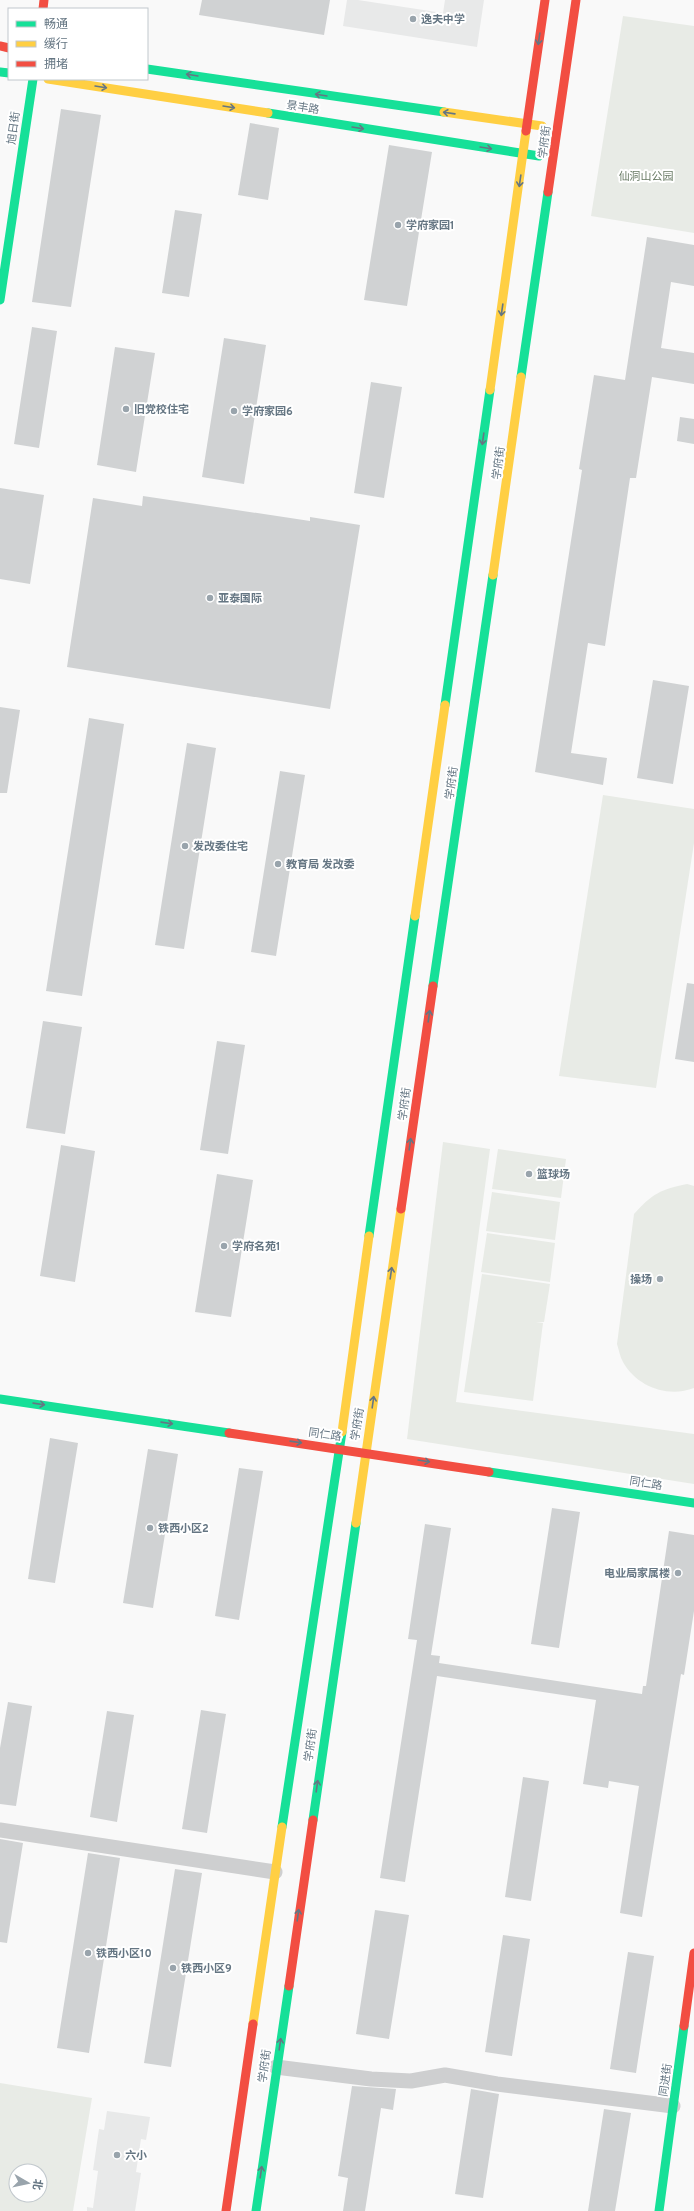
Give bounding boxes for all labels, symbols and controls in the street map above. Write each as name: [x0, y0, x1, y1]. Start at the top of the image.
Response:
legend: [8, 8, 148, 80]
place label: 逸夫中学: [421, 13, 465, 27]
marker: 逸夫中学: [408, 14, 418, 24]
text: 畅通: [44, 17, 68, 33]
one-way arrow: [535, 32, 543, 45]
text: 缓行: [44, 37, 68, 53]
text: 拥堵: [44, 57, 68, 73]
one-way arrow: [186, 71, 199, 79]
one-way arrow: [94, 83, 107, 91]
one-way arrow: [315, 91, 328, 99]
street label: 景丰路: [285, 98, 320, 117]
one-way arrow: [222, 103, 235, 111]
one-way arrow: [443, 109, 456, 117]
street label: 旭日街: [5, 111, 23, 145]
one-way arrow: [351, 124, 364, 132]
street label: 学府街: [536, 125, 554, 159]
one-way arrow: [479, 144, 492, 152]
park label: 仙洞山公园: [619, 170, 674, 184]
one-way arrow: [516, 174, 524, 187]
place label: 学府家园1: [406, 219, 454, 233]
marker: 学府家园1: [393, 220, 403, 230]
one-way arrow: [498, 303, 506, 316]
place label: 旧党校住宅: [134, 403, 189, 417]
marker: 旧党校住宅: [121, 404, 131, 414]
place label: 学府家园6: [242, 405, 293, 419]
marker: 学府家园6: [229, 406, 239, 416]
one-way arrow: [479, 432, 487, 445]
street label: 学府街: [490, 446, 508, 480]
place label: 亚泰国际: [218, 592, 262, 606]
marker: 亚泰国际: [205, 593, 215, 603]
street label: 学府街: [443, 766, 461, 800]
place label: 发改委住宅: [193, 840, 248, 854]
marker: 发改委住宅: [180, 841, 190, 851]
place label: 教育局 发改委: [286, 858, 355, 872]
marker: 教育局 发改委: [273, 859, 283, 869]
one-way arrow: [425, 1010, 433, 1023]
street label: 学府街: [396, 1087, 414, 1121]
one-way arrow: [406, 1138, 414, 1151]
place label: 篮球场: [537, 1168, 570, 1182]
marker: 篮球场: [524, 1169, 534, 1179]
place label: 学府名苑1: [232, 1240, 280, 1254]
marker: 学府名苑1: [219, 1241, 229, 1251]
one-way arrow: [387, 1267, 395, 1280]
place label: 操场: [630, 1273, 652, 1287]
marker: 操场: [655, 1274, 665, 1284]
one-way arrow: [369, 1396, 377, 1409]
one-way arrow: [32, 1400, 45, 1408]
street label: 学府街: [348, 1407, 367, 1442]
one-way arrow: [160, 1419, 173, 1427]
street label: 同仁路: [308, 1426, 342, 1444]
one-way arrow: [289, 1438, 302, 1446]
one-way arrow: [418, 1457, 431, 1465]
street label: 同仁路: [628, 1474, 663, 1493]
place label: 铁西小区2: [158, 1522, 209, 1536]
marker: 铁西小区2: [145, 1523, 155, 1533]
place label: 电业局家属楼: [604, 1567, 670, 1581]
marker: 电业局家属楼: [673, 1568, 683, 1578]
street label: 学府街: [302, 1728, 320, 1762]
one-way arrow: [313, 1780, 321, 1793]
one-way arrow: [294, 1909, 302, 1922]
place label: 铁西小区10: [96, 1947, 152, 1961]
marker: 铁西小区10: [83, 1948, 93, 1958]
place label: 铁西小区9: [181, 1962, 232, 1976]
marker: 铁西小区9: [168, 1963, 178, 1973]
one-way arrow: [276, 2038, 284, 2051]
street label: 学府街: [256, 2049, 274, 2083]
street label: 同进街: [657, 2063, 675, 2097]
place label: 六小: [125, 2149, 147, 2163]
marker: 六小: [112, 2150, 122, 2160]
north arrow: [8, 2163, 48, 2203]
one-way arrow: [257, 2166, 265, 2179]
text: 北: [29, 2178, 45, 2191]

